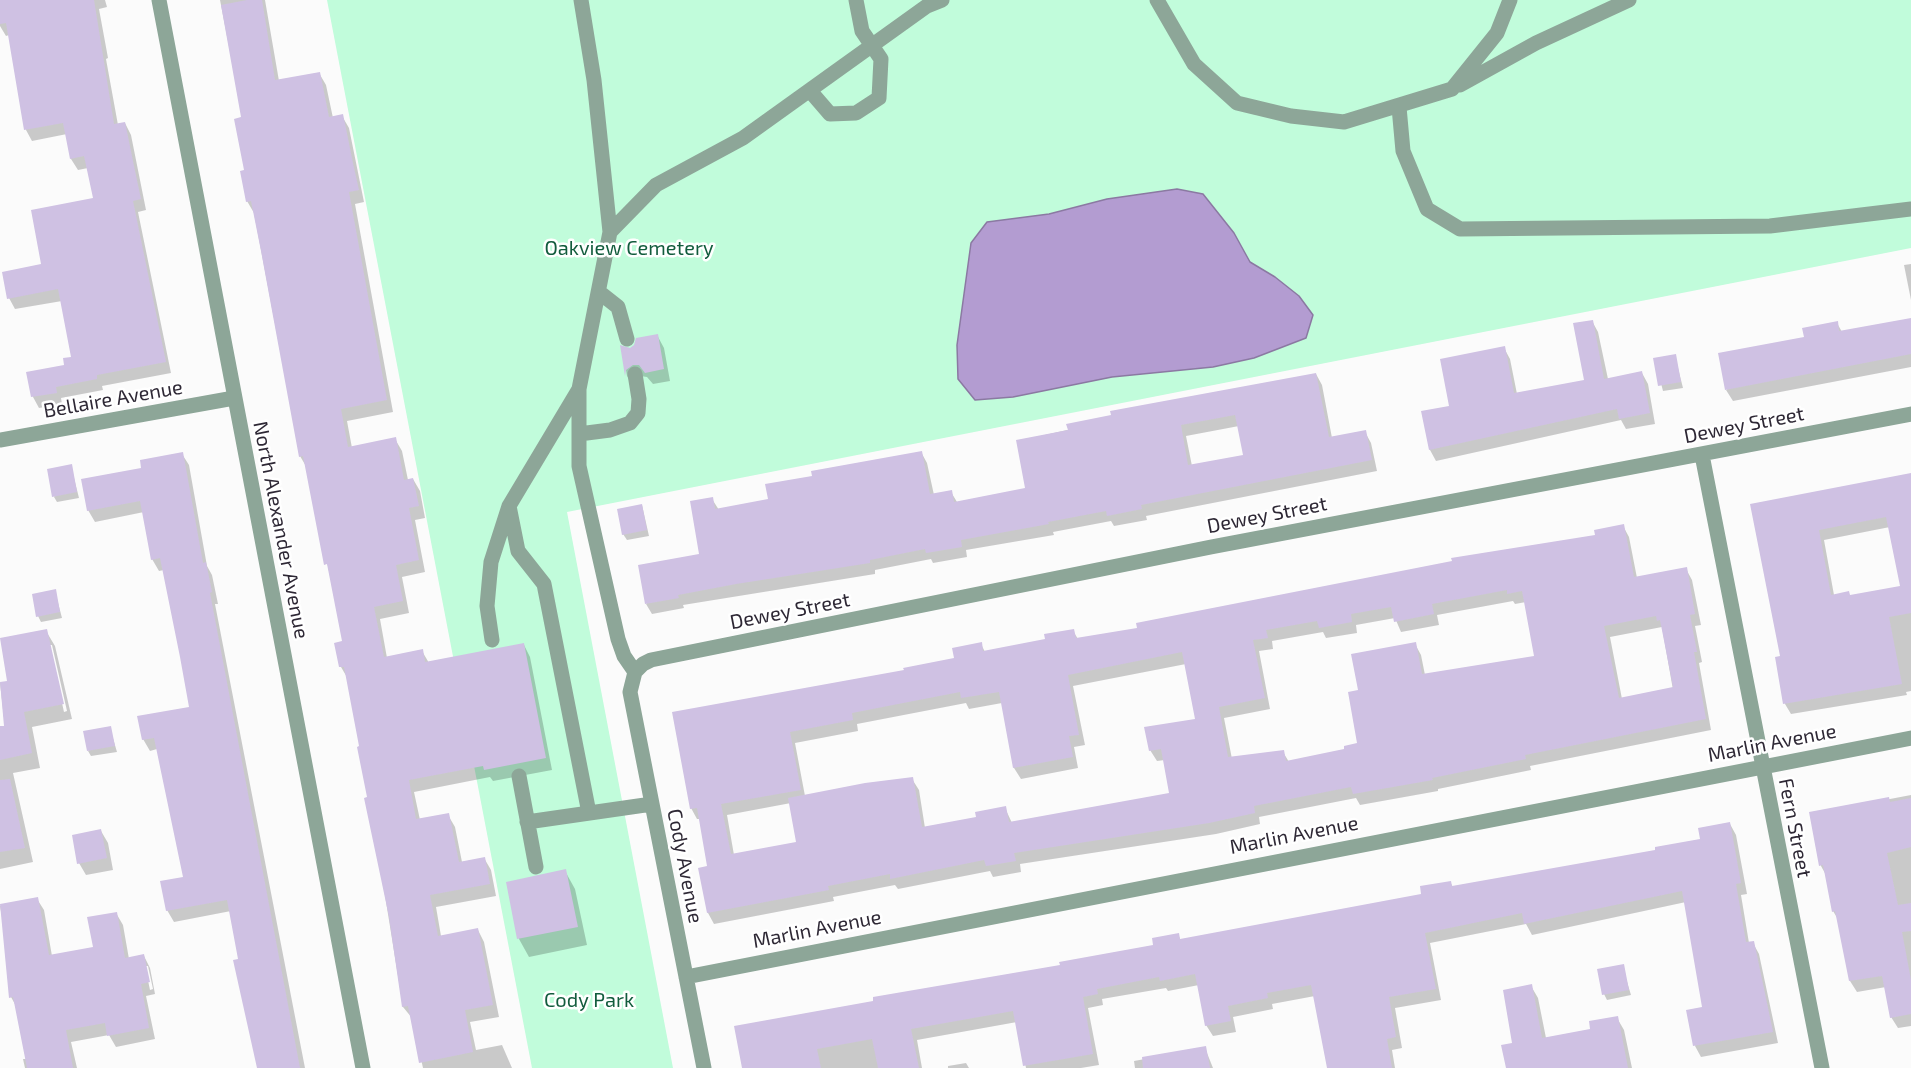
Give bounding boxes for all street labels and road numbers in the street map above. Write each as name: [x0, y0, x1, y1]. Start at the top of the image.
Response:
street label: Bellaire Avenue: [42, 375, 184, 423]
street label: Dewey Street: [1682, 402, 1806, 448]
street label: North Alexander Avenue: [248, 419, 314, 641]
street label: Dewey Street: [1205, 492, 1329, 538]
street label: Dewey Street: [728, 588, 852, 634]
street label: Marlin Avenue: [1706, 719, 1838, 767]
street label: Fern Street: [1774, 776, 1816, 880]
street label: Cody Avenue: [662, 807, 708, 925]
street label: Marlin Avenue: [1228, 811, 1360, 859]
street label: Marlin Avenue: [751, 905, 883, 953]

